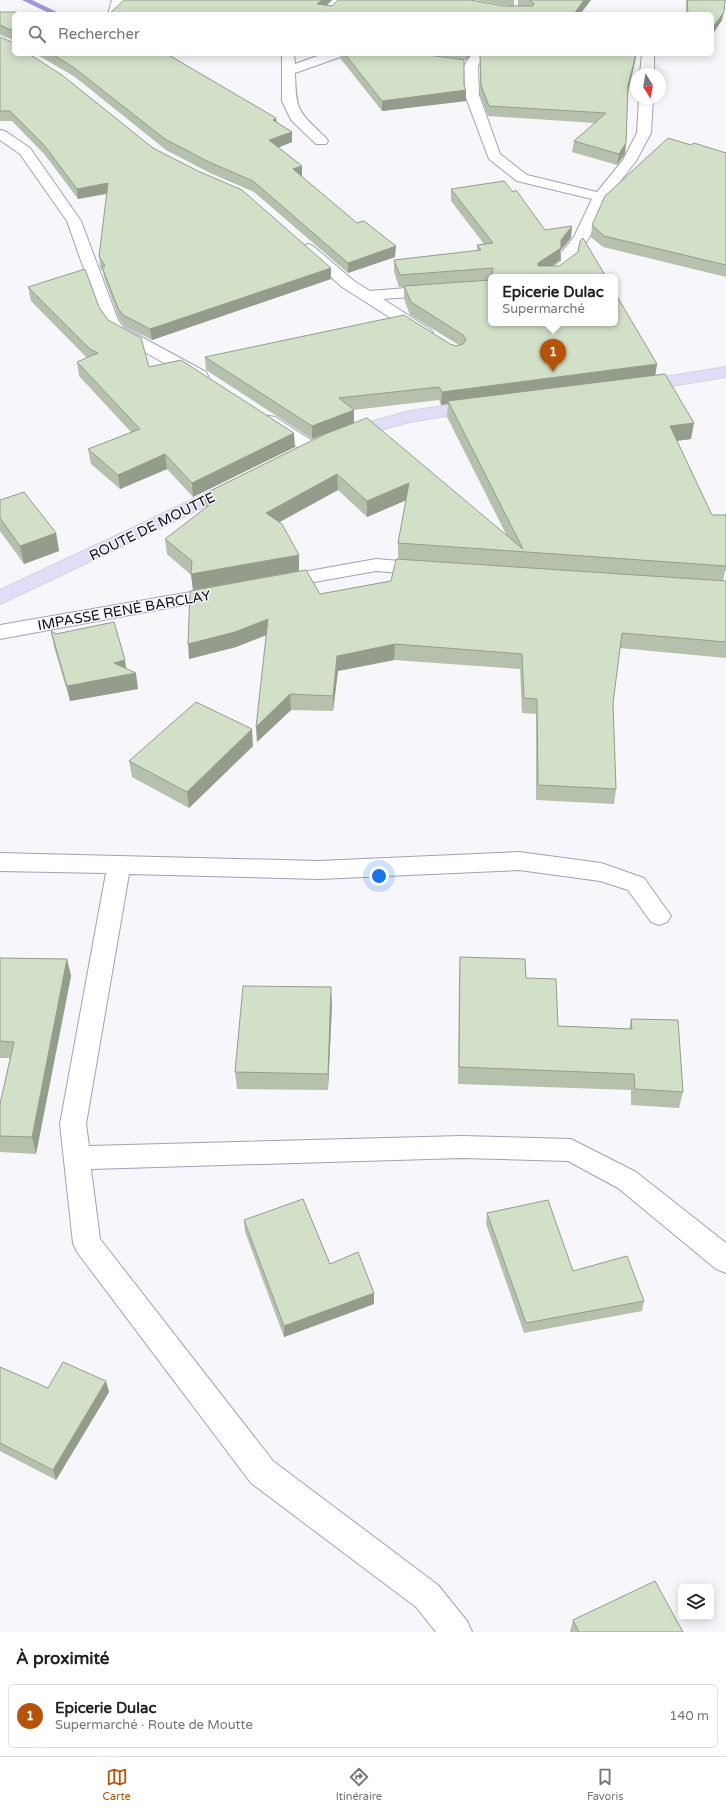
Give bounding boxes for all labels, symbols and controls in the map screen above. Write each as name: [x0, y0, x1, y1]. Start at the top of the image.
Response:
search box: [12, 12, 714, 56]
icon: search: [26, 23, 48, 45]
text: Rechercher: [58, 25, 140, 43]
north arrow: [630, 68, 666, 104]
popup: [488, 274, 618, 326]
text: Epicerie Dulac: [502, 283, 604, 301]
text: Supermarché: [502, 301, 585, 317]
pin: 1: [540, 339, 566, 372]
street label: ROUTE DE MOUTTE: [87, 489, 218, 564]
street label: IMPASSE RENÉ BARCLAY: [36, 587, 212, 634]
your location: [369, 866, 389, 886]
map controls: [678, 1584, 714, 1620]
button: layers: [678, 1584, 714, 1620]
text: À proximité: [16, 1648, 109, 1669]
text: Epicerie Dulac: [55, 1699, 156, 1717]
text: 1: [26, 1708, 34, 1724]
text: 140 m: [669, 1708, 709, 1724]
text: Supermarché · Route de Moutte: [55, 1717, 253, 1733]
tab: Carte: [102, 1766, 131, 1803]
tab: Itinéraire: [336, 1766, 382, 1803]
tab: Favoris: [587, 1766, 624, 1803]

